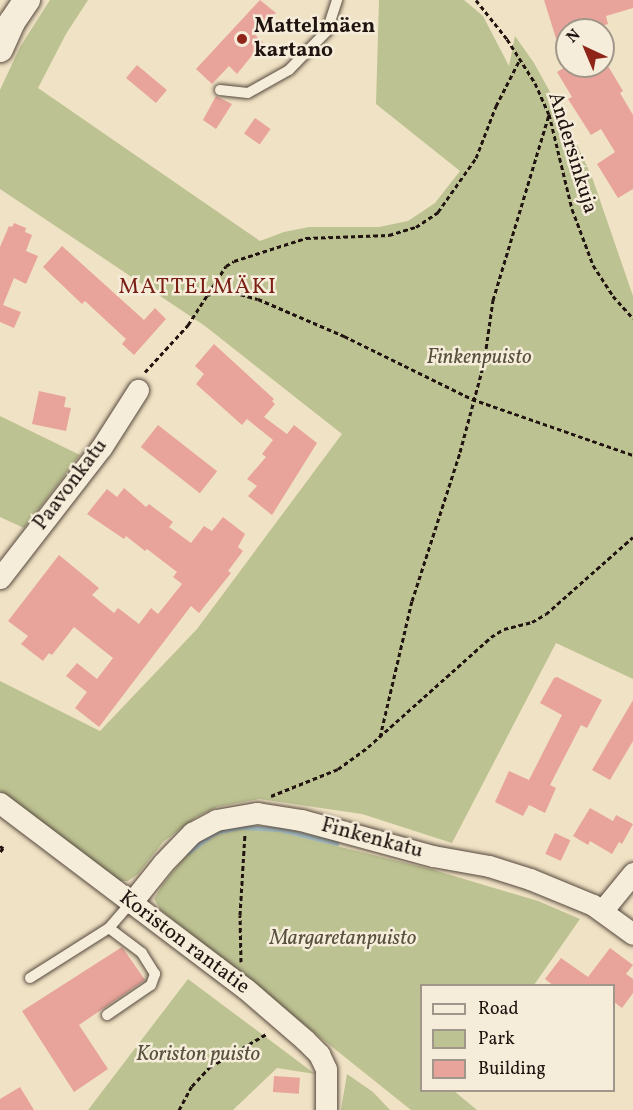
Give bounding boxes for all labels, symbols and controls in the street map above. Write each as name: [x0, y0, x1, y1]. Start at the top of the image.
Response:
place label: Mattelmäen kartano: [254, 14, 375, 64]
north arrow: [555, 18, 615, 78]
text: N: [562, 25, 586, 48]
marker: Mattelmäen kartano: [235, 32, 249, 46]
street label: Andersinkuja: [542, 89, 602, 217]
district label: MATTELMÄKI: [119, 275, 277, 301]
park label: Finkenpuisto: [427, 345, 531, 371]
street label: Paavonkatu: [28, 434, 114, 536]
street label: Finkenkatu: [318, 813, 426, 865]
street label: Koriston rantatie: [114, 886, 254, 1000]
park label: Margaretanpuisto: [270, 926, 416, 952]
legend: [420, 984, 615, 1092]
text: Road: [478, 997, 519, 1022]
text: Park: [478, 1027, 515, 1052]
park label: Koriston puisto: [136, 1042, 260, 1068]
text: Building: [478, 1057, 546, 1082]

